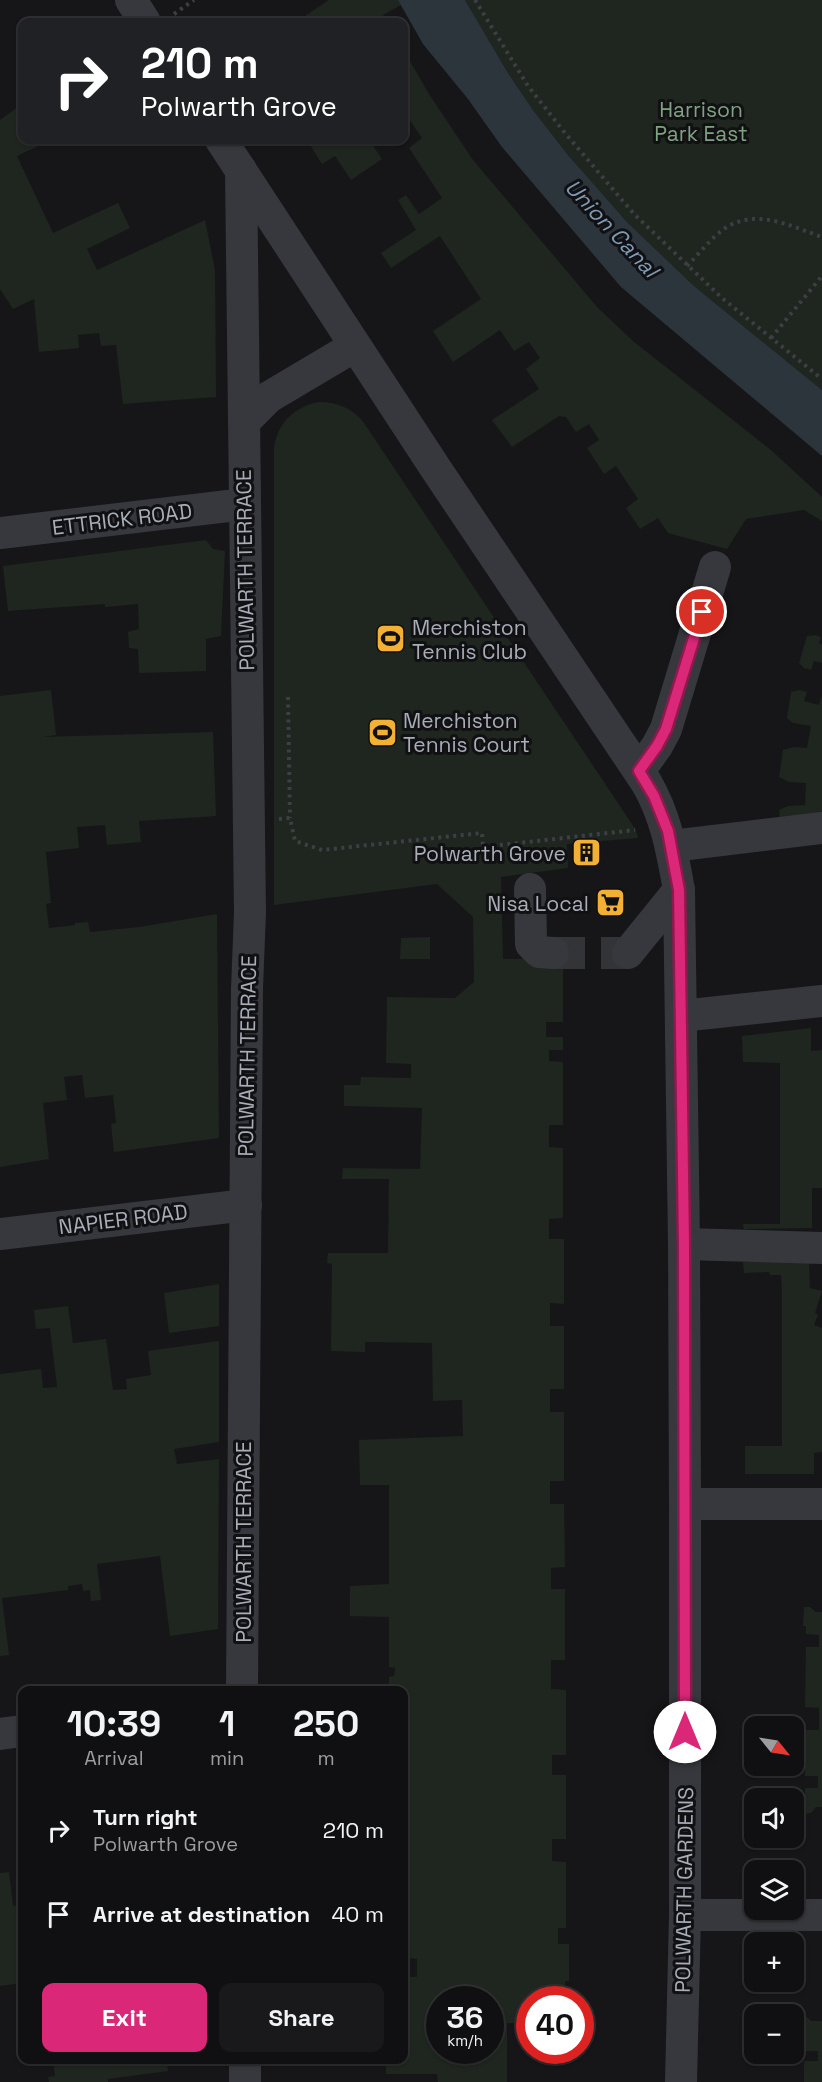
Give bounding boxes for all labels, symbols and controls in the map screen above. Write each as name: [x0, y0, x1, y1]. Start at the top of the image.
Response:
text: 210 m: [141, 37, 259, 90]
icon: right: [42, 42, 120, 120]
text: Polwarth Grove: [141, 89, 337, 124]
park label: Harrison Park East: [654, 96, 748, 147]
water label: Union Canal: [559, 173, 666, 285]
street label: POLWARTH TERRACE: [230, 469, 260, 671]
street label: ETTRICK ROAD: [50, 497, 194, 541]
pin: [676, 586, 727, 637]
icon: arrive: [685, 595, 718, 628]
place label: Merchiston Tennis Club: [412, 614, 527, 665]
sports icon: Merchiston Tennis Club: [375, 623, 407, 655]
place label: Merchiston Tennis Court: [403, 707, 530, 758]
sports icon: Merchiston Tennis Court: [366, 716, 398, 748]
building icon: Polwarth Grove: [571, 837, 603, 869]
place label: Polwarth Grove: [414, 840, 566, 867]
supermarket icon: Nisa Local: [594, 887, 626, 919]
place label: Nisa Local: [487, 890, 589, 917]
street label: POLWARTH TERRACE: [232, 955, 262, 1157]
street label: NAPIER ROAD: [57, 1198, 189, 1240]
street label: POLWARTH TERRACE: [230, 1441, 257, 1643]
position arrow: [653, 1700, 717, 1764]
text: 10:39: [67, 1701, 161, 1747]
text: 1: [219, 1701, 235, 1747]
text: 250: [293, 1701, 359, 1747]
north arrow: [744, 1716, 804, 1776]
map controls: [744, 1716, 804, 2064]
text: Arrival: [84, 1745, 144, 1771]
text: min: [210, 1745, 244, 1771]
text: m: [318, 1745, 335, 1771]
street label: POLWARTH GARDENS: [669, 1787, 699, 1993]
button: sound: [744, 1788, 804, 1848]
text: Turn right: [93, 1803, 198, 1831]
icon: right: [42, 1814, 75, 1847]
text: 210 m: [323, 1816, 384, 1844]
text: Polwarth Grove: [93, 1831, 238, 1857]
button: layers: [744, 1860, 804, 1920]
icon: arrive: [42, 1898, 75, 1931]
text: Arrive at destination: [93, 1900, 310, 1928]
text: 40 m: [332, 1900, 384, 1928]
button: +: [744, 1932, 804, 1992]
button: Exit: [42, 1983, 207, 2052]
button: Share: [219, 1983, 384, 2052]
speed limit sign: 40: [516, 1986, 594, 2064]
text: 36: [447, 1998, 483, 2037]
button: −: [744, 2004, 804, 2064]
text: km/h: [447, 2031, 483, 2050]

